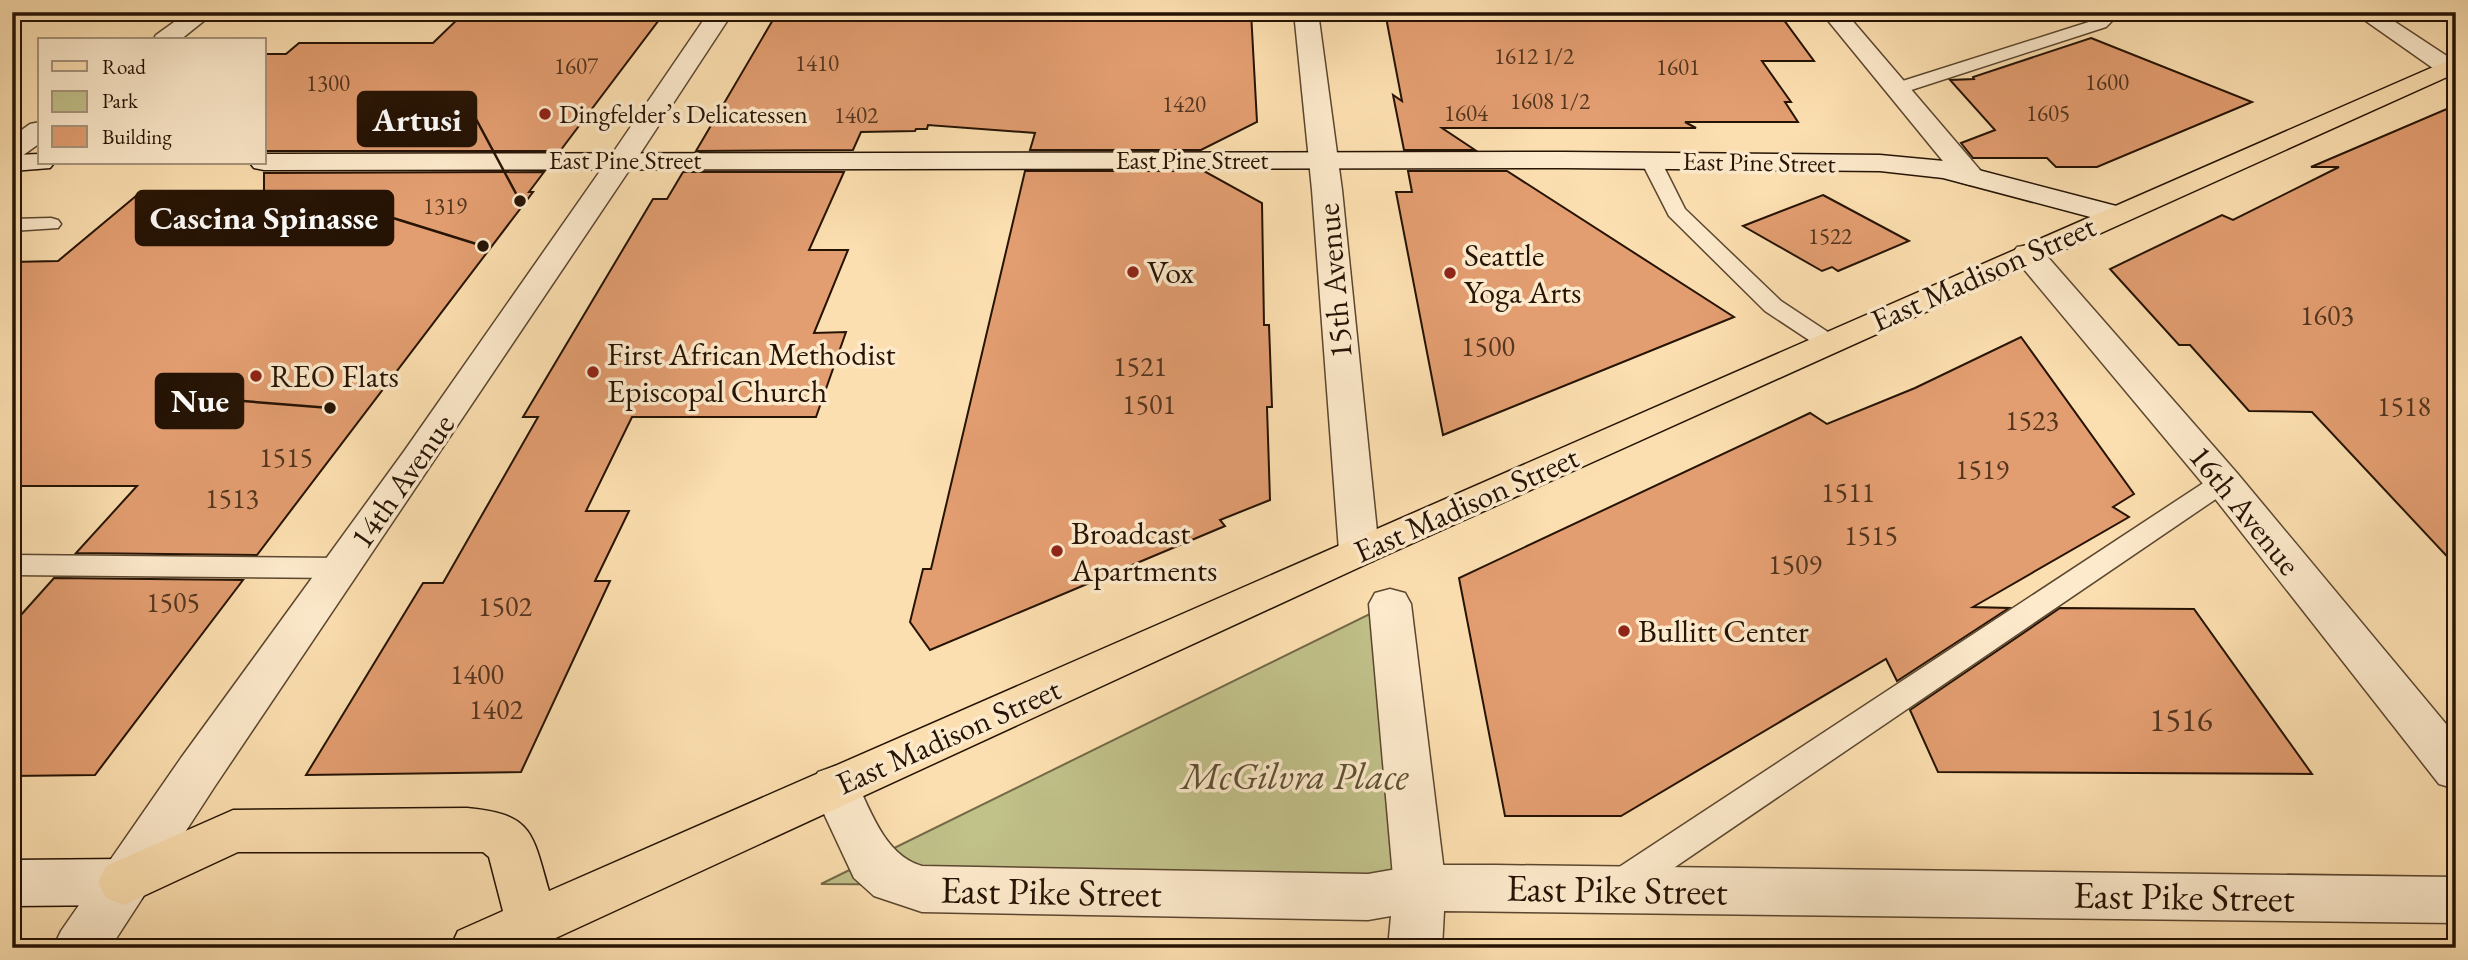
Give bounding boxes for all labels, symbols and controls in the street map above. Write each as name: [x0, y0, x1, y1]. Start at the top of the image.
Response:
legend: [38, 38, 266, 164]
house number: 1612 1/2: [1494, 41, 1574, 71]
house number: 1410: [795, 48, 839, 78]
house number: 1607: [554, 51, 599, 81]
house number: 1601: [1656, 52, 1700, 82]
text: Road: [102, 53, 146, 80]
house number: 1600: [2085, 67, 2129, 97]
house number: 1300: [306, 68, 350, 98]
house number: 1608 1/2: [1510, 86, 1590, 116]
text: Park: [102, 87, 139, 114]
house number: 1420: [1162, 89, 1206, 119]
callout: Artusi: [358, 92, 476, 146]
place label: Dingfelder’s Delicatessen: [559, 97, 808, 131]
text: Artusi: [371, 98, 462, 141]
house number: 1604: [1444, 98, 1489, 128]
house number: 1605: [2026, 98, 2070, 128]
house number: 1402: [834, 100, 878, 130]
marker: Dingfelder’s Delicatessen: [537, 106, 553, 122]
text: Building: [102, 123, 172, 150]
street label: East Pine Street: [548, 143, 702, 177]
street label: East Pine Street: [1115, 143, 1269, 177]
street label: East Pine Street: [1682, 144, 1836, 180]
callout: Cascina Spinasse: [136, 191, 393, 245]
house number: 1319: [423, 191, 467, 221]
text: Cascina Spinasse: [150, 196, 378, 239]
street label: 15th Avenue: [1306, 202, 1362, 360]
street label: East Madison Street: [1864, 205, 2102, 341]
house number: 1522: [1808, 221, 1852, 251]
place label: Seattle Yoga Arts: [1464, 234, 1581, 313]
place label: Vox: [1147, 251, 1194, 293]
marker: Vox: [1125, 264, 1141, 280]
marker: Seattle Yoga Arts: [1442, 265, 1458, 281]
house number: 1603: [2300, 297, 2354, 333]
house number: 1500: [1461, 328, 1515, 364]
place label: First African Methodist Episcopal Church: [607, 333, 896, 412]
house number: 1521: [1113, 348, 1167, 384]
place label: REO Flats: [270, 355, 399, 397]
marker: First African Methodist Episcopal Church: [585, 364, 601, 380]
marker: REO Flats: [248, 368, 264, 384]
callout: Nue: [156, 374, 243, 428]
text: Nue: [171, 379, 229, 422]
house number: 1501: [1122, 386, 1176, 422]
house number: 1518: [2377, 388, 2431, 424]
house number: 1523: [2005, 402, 2059, 438]
street label: 14th Avenue: [340, 405, 464, 557]
street label: East Madison Street: [1347, 436, 1585, 572]
street label: 16th Avenue: [2180, 436, 2310, 584]
house number: 1515: [259, 439, 313, 475]
house number: 1519: [1955, 451, 2009, 487]
house number: 1511: [1821, 474, 1875, 510]
house number: 1513: [205, 480, 259, 516]
place label: Broadcast Apartments: [1070, 512, 1217, 591]
house number: 1515: [1844, 517, 1898, 553]
marker: Broadcast Apartments: [1049, 543, 1065, 559]
house number: 1509: [1768, 546, 1822, 582]
house number: 1505: [146, 584, 200, 620]
house number: 1502: [478, 588, 532, 624]
place label: Bullitt Center: [1638, 610, 1809, 652]
marker: Bullitt Center: [1616, 623, 1632, 639]
house number: 1400: [450, 656, 504, 692]
street label: East Madison Street: [829, 668, 1067, 804]
house number: 1402: [469, 691, 523, 727]
house number: 1516: [2149, 698, 2213, 741]
park label: McGilvra Place: [1180, 751, 1409, 800]
street label: East Pike Street: [1506, 863, 1728, 915]
street label: East Pike Street: [940, 865, 1162, 917]
street label: East Pike Street: [2073, 870, 2295, 922]

